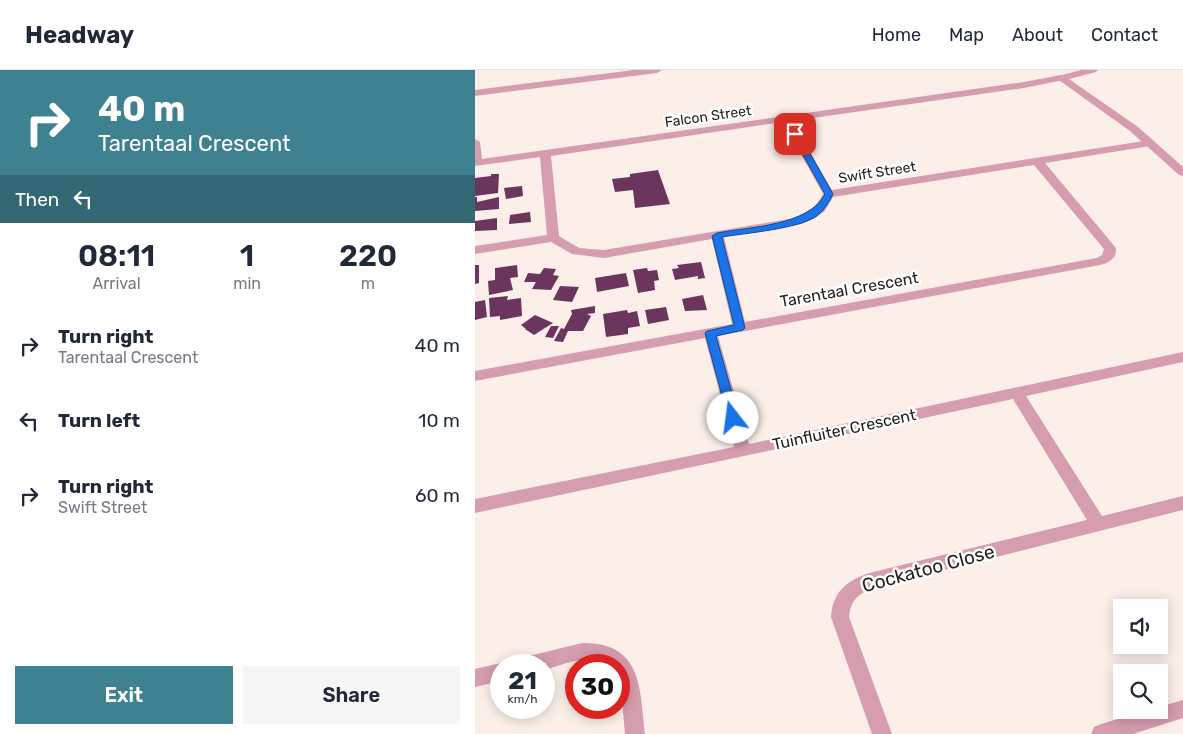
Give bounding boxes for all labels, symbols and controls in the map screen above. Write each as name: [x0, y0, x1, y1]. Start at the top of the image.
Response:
text: Headway: [25, 21, 134, 49]
text: Home: [872, 24, 921, 46]
text: Map: [949, 24, 984, 46]
text: About: [1012, 24, 1063, 46]
text: Contact: [1091, 24, 1158, 46]
text: 40 m: [98, 88, 185, 130]
icon: right: [15, 90, 80, 155]
street label: Falcon Street: [664, 102, 753, 131]
pin: [774, 113, 816, 155]
icon: arrive: [781, 120, 809, 148]
text: Tarentaal Crescent: [98, 130, 291, 157]
street label: Swift Street: [837, 158, 917, 187]
icon: left: [69, 185, 97, 213]
text: Then: [15, 188, 59, 211]
text: 08:11: [78, 238, 155, 274]
text: 1: [240, 238, 254, 274]
text: 220: [339, 238, 397, 274]
street label: Tarentaal Crescent: [778, 268, 920, 311]
text: Arrival: [93, 274, 141, 293]
text: min: [233, 274, 261, 293]
text: m: [361, 274, 375, 293]
text: Turn right: [58, 325, 153, 348]
icon: right: [15, 332, 43, 360]
text: 40 m: [415, 334, 460, 357]
text: Tarentaal Crescent: [58, 348, 198, 367]
position arrow: [706, 391, 758, 443]
street label: Tuinfluiter Crescent: [771, 405, 918, 454]
icon: left: [15, 407, 43, 435]
text: Turn left: [58, 409, 140, 432]
text: 10 m: [418, 409, 460, 432]
text: Turn right: [58, 475, 153, 498]
icon: right: [15, 482, 43, 510]
text: 60 m: [415, 484, 460, 507]
text: Swift Street: [58, 498, 147, 517]
street label: Cockatoo Close: [859, 540, 997, 597]
map controls: [1113, 599, 1168, 719]
button: sound: [1113, 599, 1168, 654]
speed limit sign: 30: [565, 654, 630, 719]
button: search: [1113, 664, 1168, 719]
button: Exit: [15, 666, 233, 724]
button: Share: [243, 666, 460, 724]
text: 21: [508, 666, 537, 695]
text: km/h: [508, 692, 537, 706]

